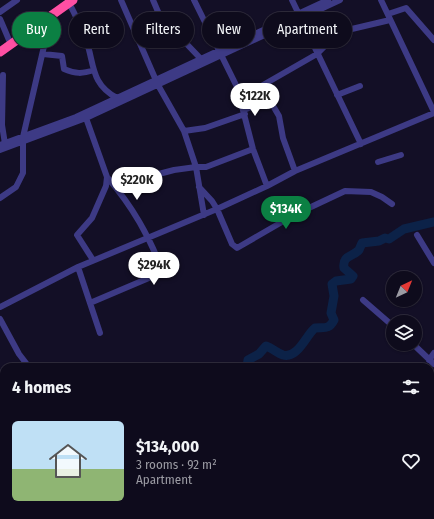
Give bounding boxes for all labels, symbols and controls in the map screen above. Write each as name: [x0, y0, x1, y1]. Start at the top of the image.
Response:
chip: Buy: [12, 12, 61, 48]
chip: Rent: [69, 12, 124, 48]
chip: Filters: [132, 12, 194, 48]
chip: New: [202, 12, 255, 48]
chip: Apartment: [263, 12, 352, 48]
pin: $122K: [227, 83, 283, 117]
text: $122K: [239, 88, 271, 103]
pin: $220K: [109, 167, 165, 201]
text: $220K: [120, 172, 154, 187]
pin: $134K: [258, 196, 314, 230]
text: $134K: [270, 201, 302, 216]
pin: $294K: [126, 252, 182, 286]
text: $294K: [137, 257, 171, 272]
north arrow: [386, 271, 422, 307]
map controls: [386, 271, 422, 351]
button: layers: [386, 315, 422, 351]
icon: filters: [400, 376, 422, 398]
text: 4 homes: [12, 377, 71, 398]
text: $134,000: [136, 436, 199, 457]
icon: home: [44, 437, 92, 485]
icon: heart: [400, 450, 422, 472]
text: 3 rooms · 92 m²: [136, 457, 217, 472]
text: Apartment: [136, 472, 192, 487]

